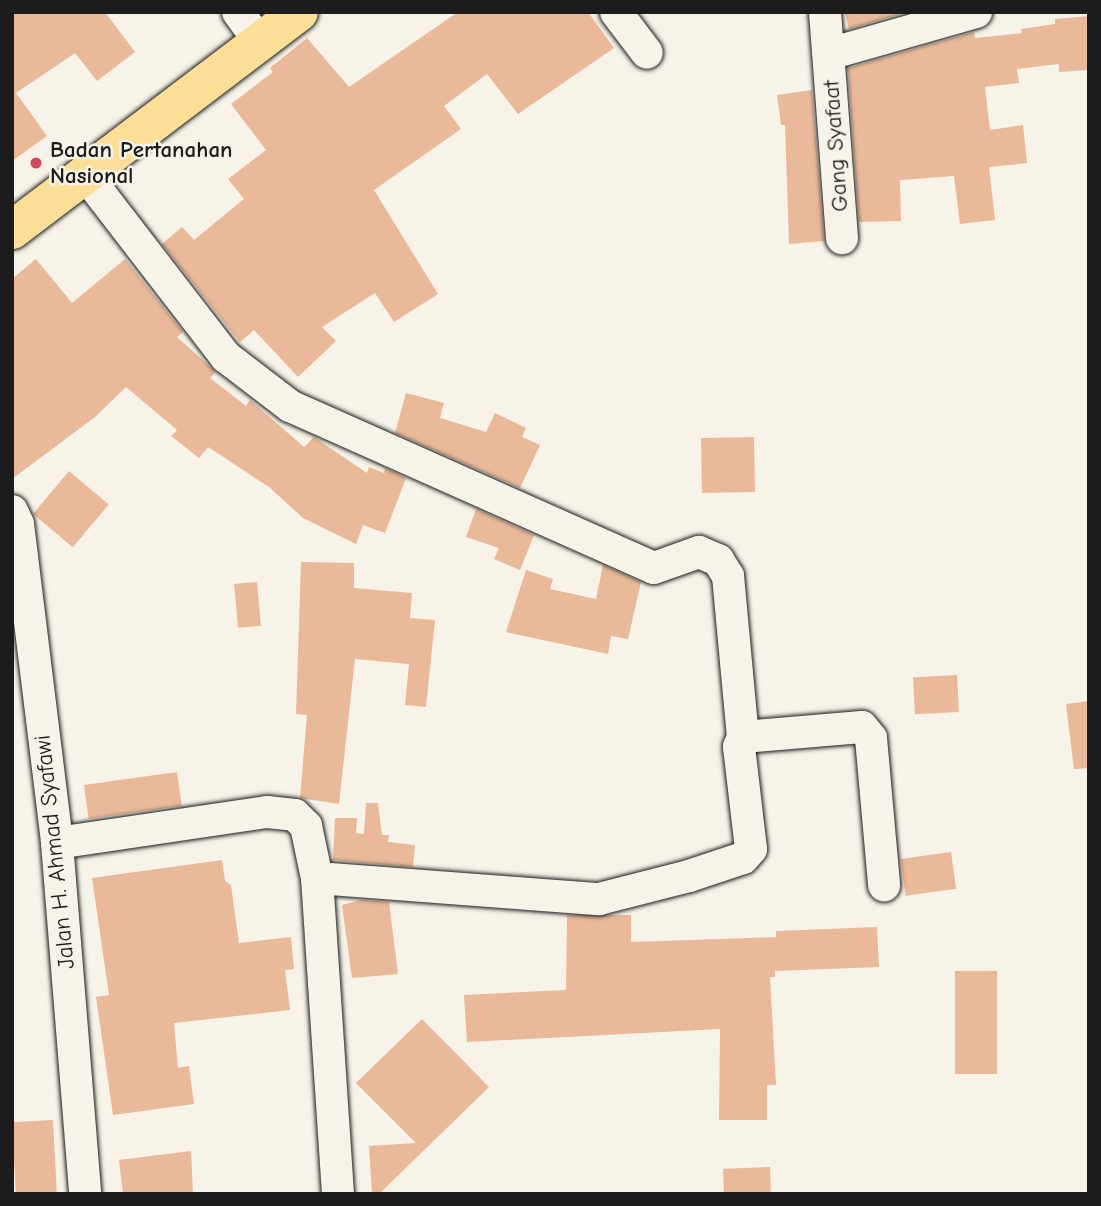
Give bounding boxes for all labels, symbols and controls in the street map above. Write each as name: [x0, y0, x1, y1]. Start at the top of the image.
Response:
street label: Gang Syafaat: [818, 79, 854, 213]
place label: Badan Pertanahan Nasional: [50, 136, 233, 190]
marker: Badan Pertanahan Nasional: [28, 155, 44, 171]
street label: Jalan H. Ahmad Syafawi: [29, 734, 81, 970]

